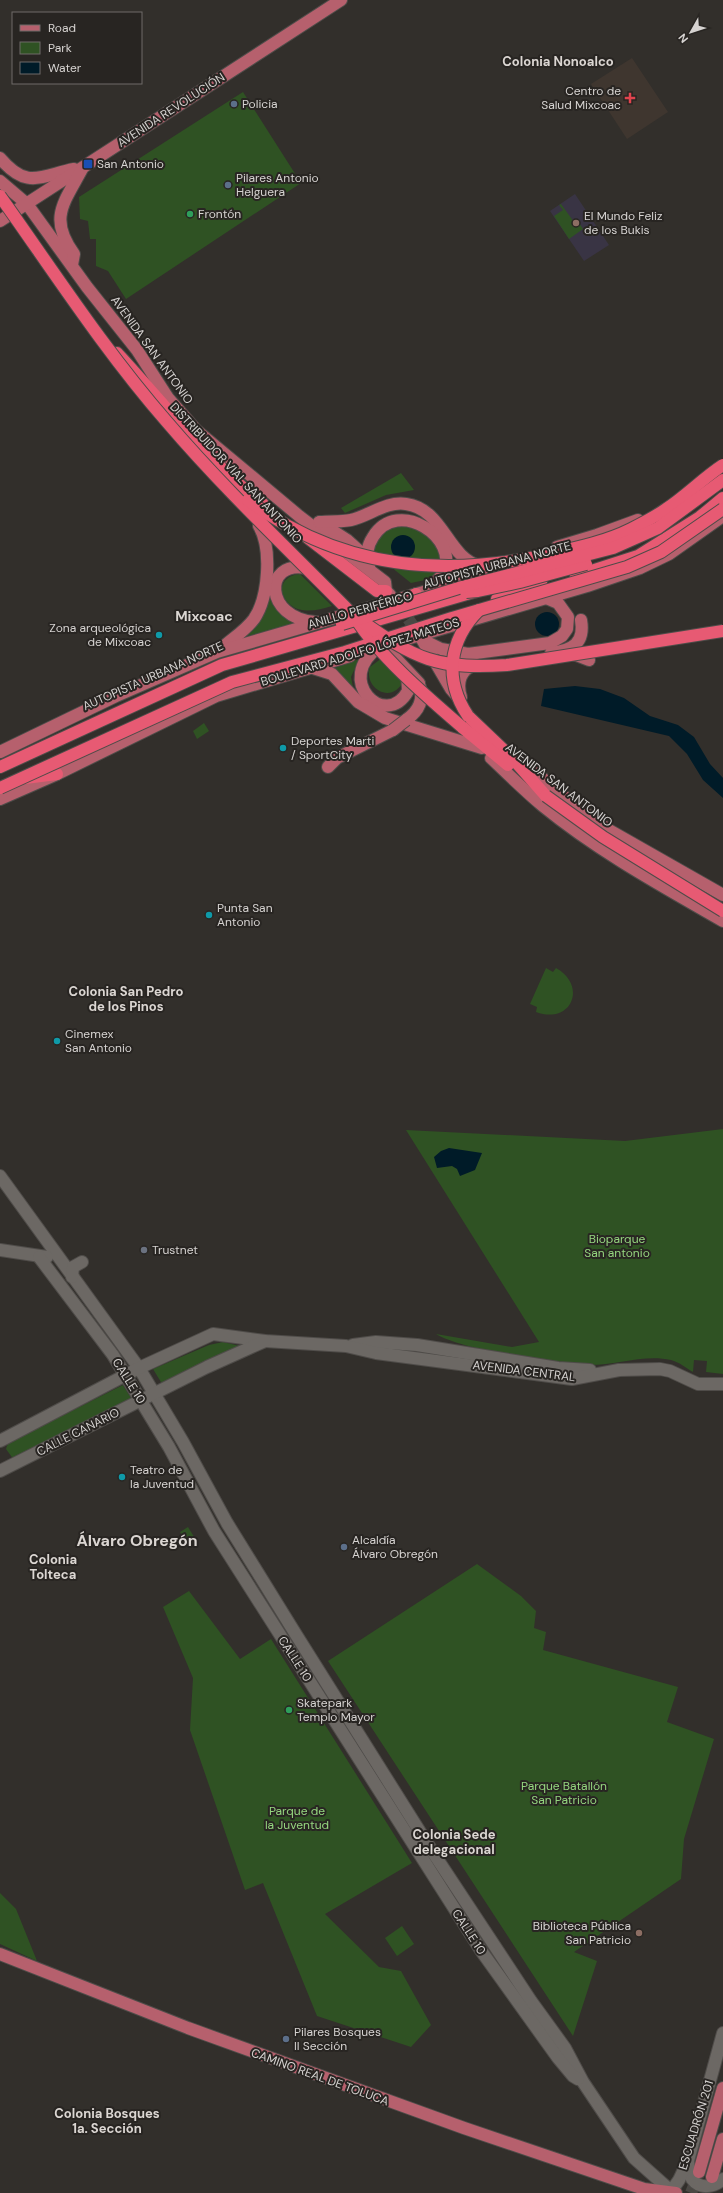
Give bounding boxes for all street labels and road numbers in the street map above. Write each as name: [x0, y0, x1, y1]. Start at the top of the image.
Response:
street label: AVENIDA REVOLUCIÓN: [114, 69, 228, 151]
street label: AVENIDA SAN ANTONIO: [107, 293, 197, 407]
street label: DISTRIBUIDOR VIAL SAN ANTONIO: [166, 399, 306, 547]
street label: AUTOPISTA URBANA NORTE: [421, 538, 573, 592]
street label: ANILLO PERIFÉRICO: [306, 587, 414, 633]
street label: BOULEVARD ADOLFO LÓPEZ MATEOS: [259, 614, 461, 690]
street label: AUTOPISTA URBANA NORTE: [80, 638, 226, 714]
street label: AVENIDA SAN ANTONIO: [502, 739, 616, 831]
street label: CALLE 10: [109, 1355, 149, 1407]
street label: AVENIDA CENTRAL: [472, 1357, 576, 1385]
street label: CALLE CANARIO: [34, 1404, 122, 1460]
street label: CALLE 10: [274, 1633, 316, 1685]
street label: CALLE 10: [448, 1906, 490, 1958]
street label: CAMINO REAL DE TOLUCA: [249, 2045, 391, 2109]
street label: ESCUADRÓN 201: [675, 2078, 717, 2172]

